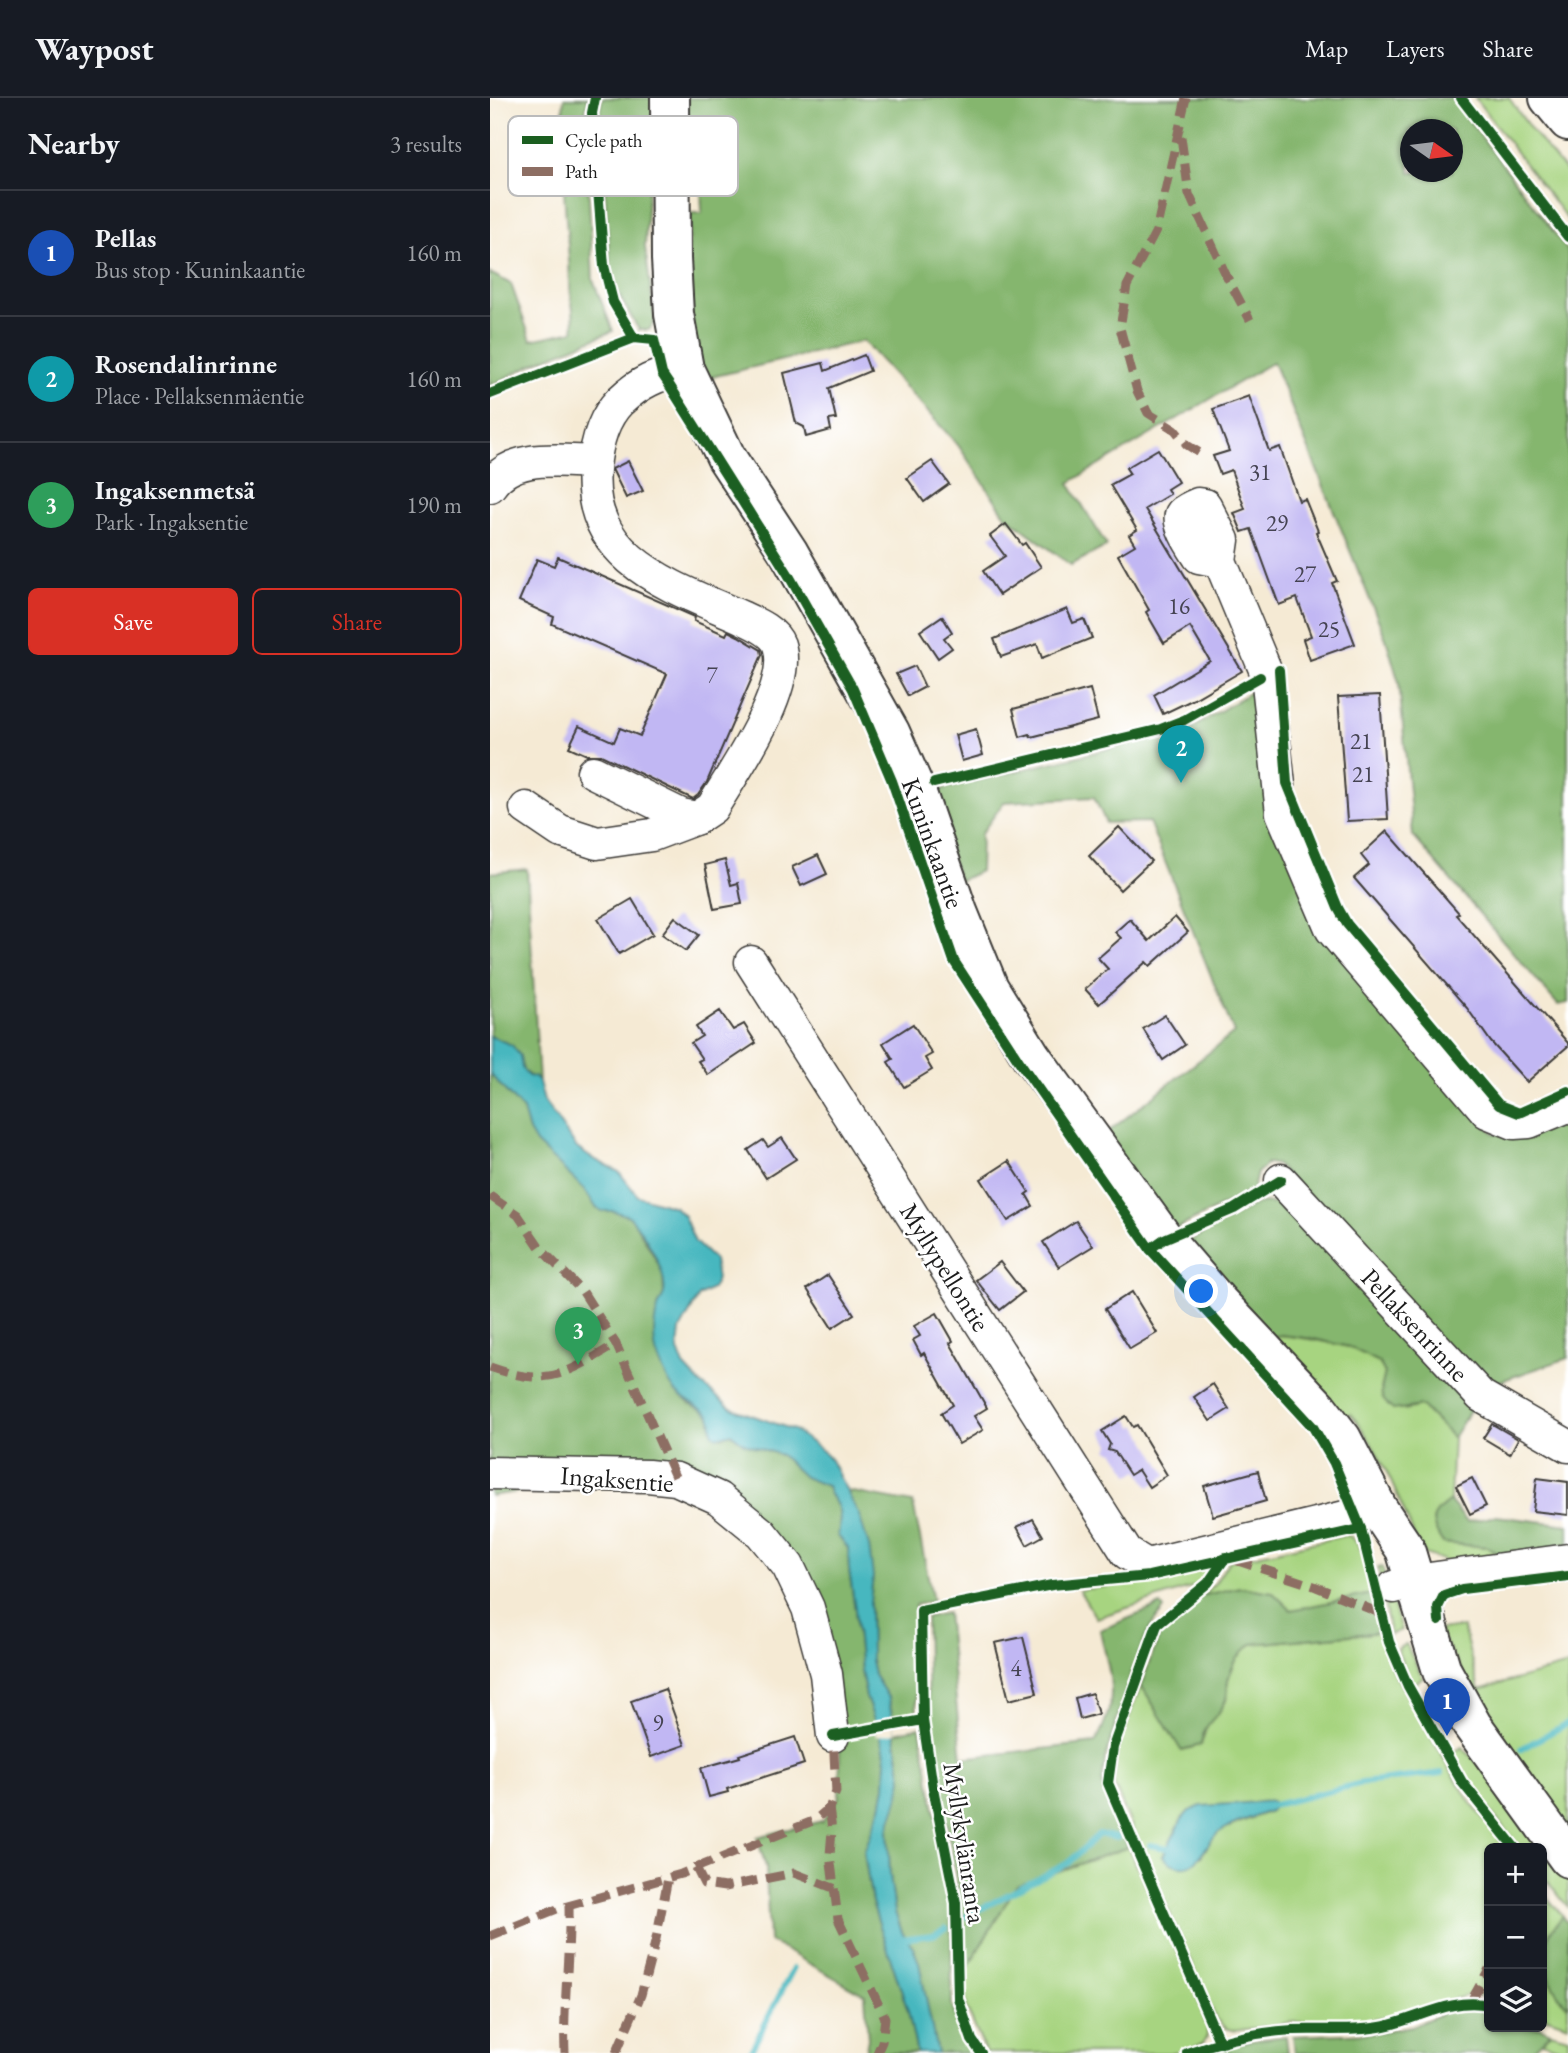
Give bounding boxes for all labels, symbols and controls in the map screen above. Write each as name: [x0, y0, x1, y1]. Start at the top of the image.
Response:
text: Waypost: [35, 27, 154, 70]
text: Map: [1305, 33, 1348, 64]
text: Layers: [1386, 33, 1445, 64]
text: Share: [1483, 33, 1533, 64]
legend: [508, 116, 738, 196]
north arrow: [1400, 119, 1463, 182]
text: Nearby: [28, 124, 120, 163]
text: Cycle path: [565, 128, 643, 153]
text: 3 results: [390, 129, 462, 159]
text: Path: [565, 159, 598, 184]
text: Pellas: [95, 221, 156, 255]
text: 1: [45, 238, 57, 268]
text: 160 m: [406, 238, 462, 268]
text: Bus stop · Kuninkaantie: [95, 255, 305, 285]
text: Rosendalinrinne: [95, 347, 277, 381]
text: 2: [45, 364, 57, 394]
text: 160 m: [406, 364, 462, 394]
text: Place · Pellaksenmäentie: [95, 381, 304, 411]
house number: 31: [1249, 457, 1271, 487]
text: Ingaksenmetsä: [95, 473, 255, 507]
text: 3: [45, 490, 57, 520]
text: 190 m: [406, 490, 462, 520]
text: Park · Ingaksentie: [95, 507, 248, 537]
house number: 29: [1266, 508, 1288, 538]
house number: 27: [1294, 559, 1317, 589]
button: Save: [28, 588, 238, 655]
button: Share: [252, 588, 462, 655]
house number: 16: [1168, 591, 1190, 621]
house number: 25: [1318, 614, 1340, 644]
house number: 7: [706, 660, 718, 690]
pin: 2: [1158, 725, 1204, 783]
house number: 21: [1350, 726, 1372, 756]
house number: 21: [1352, 759, 1374, 789]
street label: Kuninkaantie: [894, 773, 972, 913]
street label: Myllypellontie: [892, 1196, 998, 1338]
street label: Pellaksenrinne: [1354, 1261, 1476, 1389]
your location: [1184, 1274, 1218, 1308]
pin: 3: [555, 1307, 601, 1365]
street label: Ingaksentie: [559, 1458, 675, 1500]
house number: 4: [1010, 1653, 1022, 1683]
pin: 1: [1424, 1678, 1470, 1736]
house number: 9: [652, 1708, 664, 1738]
street label: Myllykylänranta: [935, 1760, 995, 1927]
map controls: [1484, 1843, 1547, 2032]
button: +: [1484, 1843, 1547, 1906]
button: −: [1484, 1906, 1547, 1969]
button: layers: [1484, 1969, 1547, 2032]

